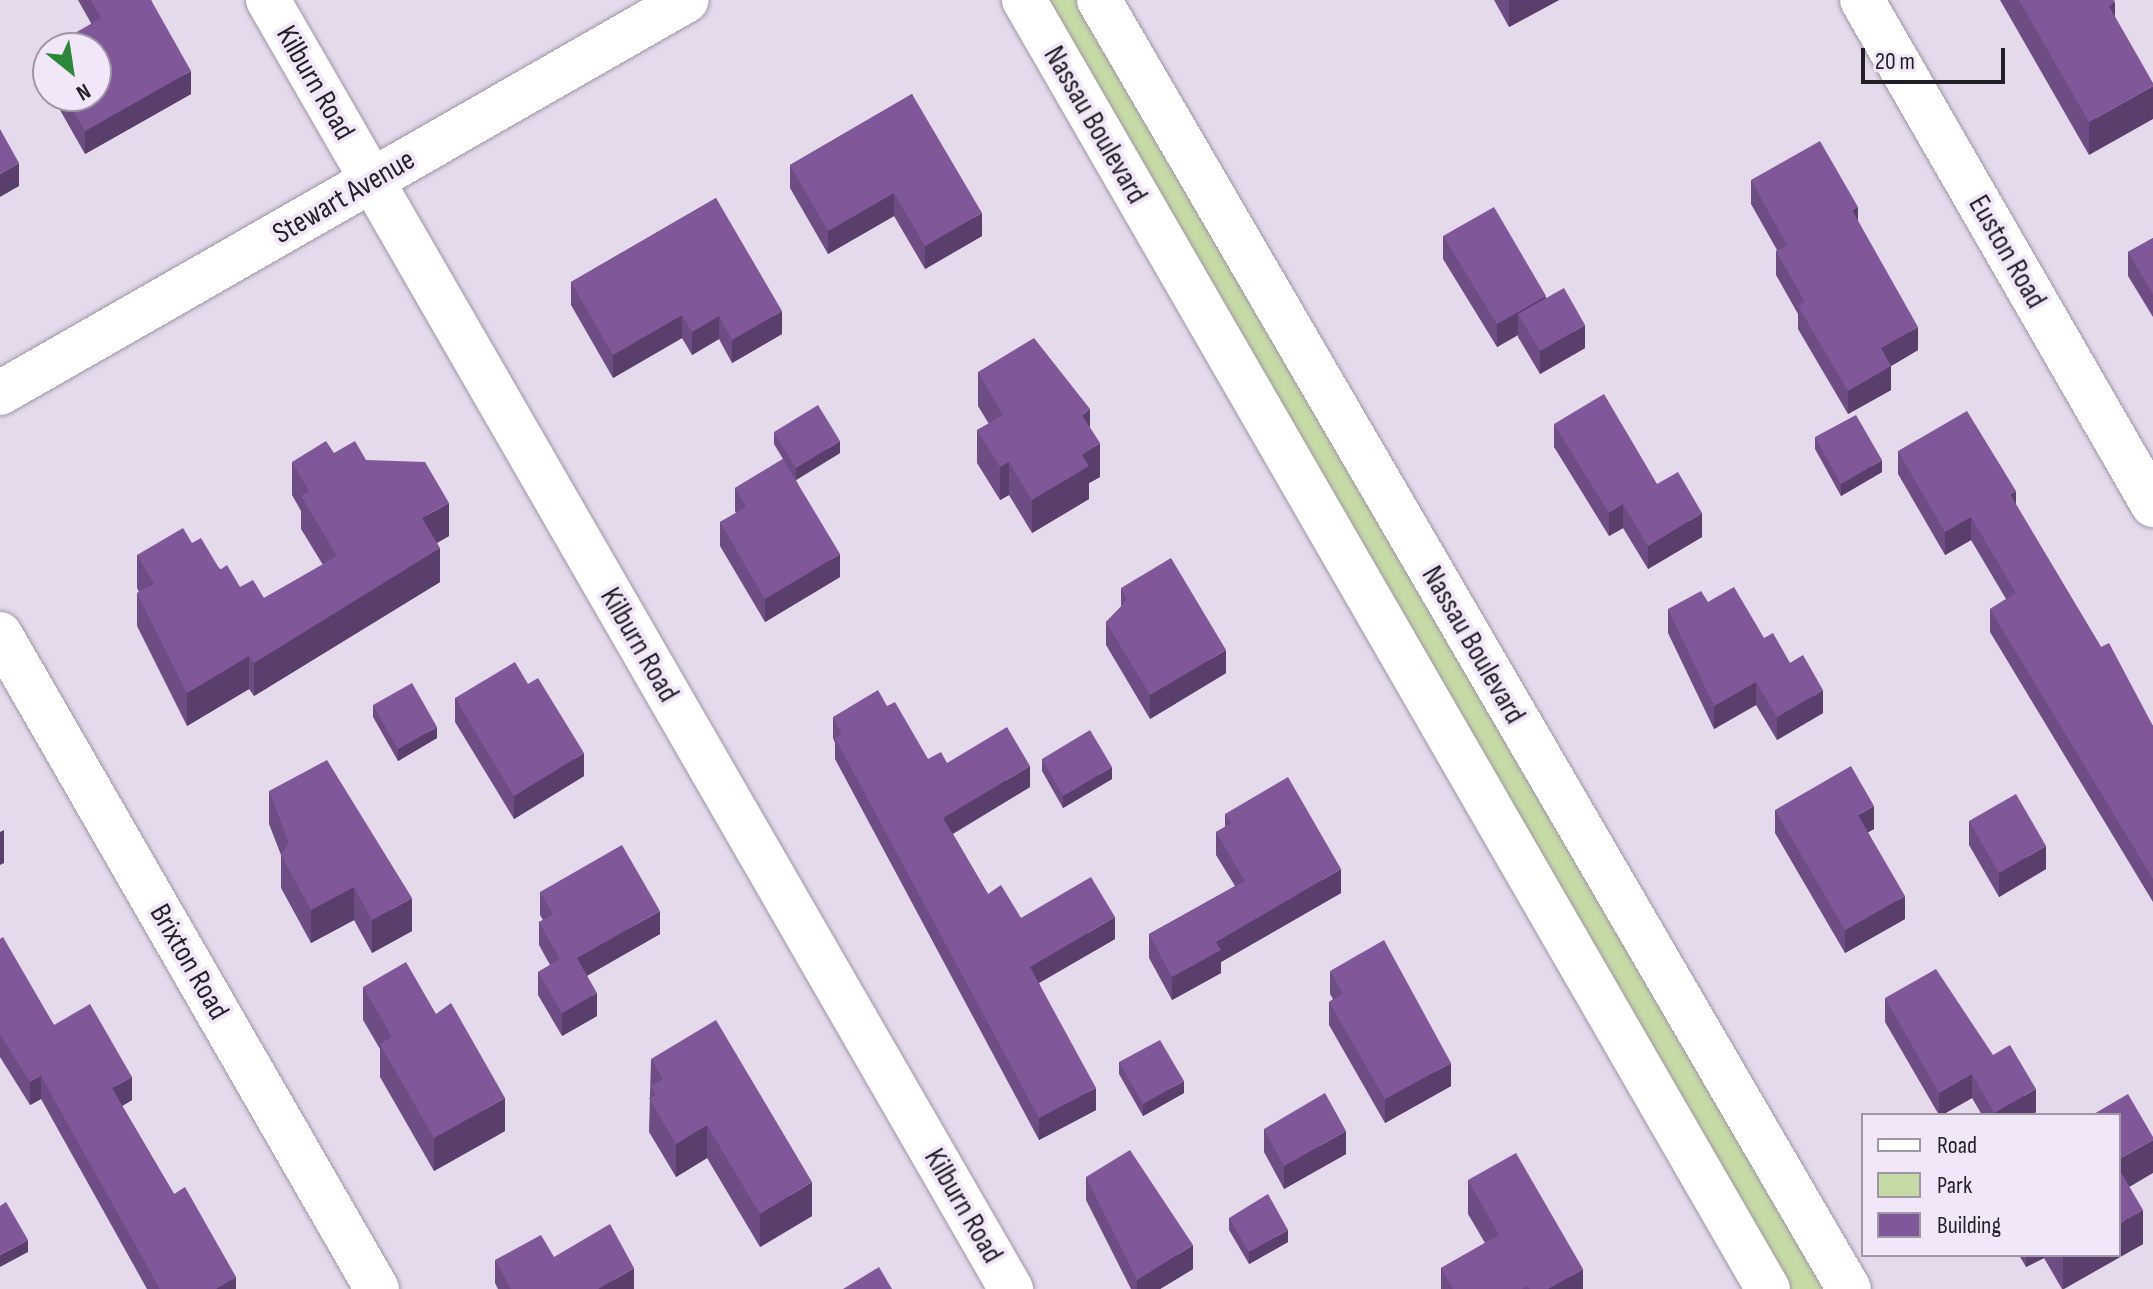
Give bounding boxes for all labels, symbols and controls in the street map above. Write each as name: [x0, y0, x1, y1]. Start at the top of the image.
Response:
street label: Kilburn Road: [268, 19, 362, 147]
north arrow: [32, 32, 112, 112]
scale bar: [1865, 32, 2009, 82]
street label: Nassau Boulevard: [1035, 40, 1155, 210]
text: 20 m: [1875, 47, 1915, 76]
text: N: [71, 77, 95, 106]
street label: Stewart Avenue: [267, 142, 421, 252]
street label: Euston Road: [1960, 189, 2054, 315]
street label: Nassau Boulevard: [1413, 560, 1533, 730]
street label: Kilburn Road: [592, 581, 686, 709]
street label: Brixton Road: [142, 898, 236, 1026]
legend: [1861, 1113, 2121, 1257]
text: Road: [1937, 1131, 1977, 1160]
street label: Kilburn Road: [916, 1142, 1010, 1270]
text: Park: [1937, 1171, 1972, 1200]
text: Building: [1937, 1211, 2001, 1240]

